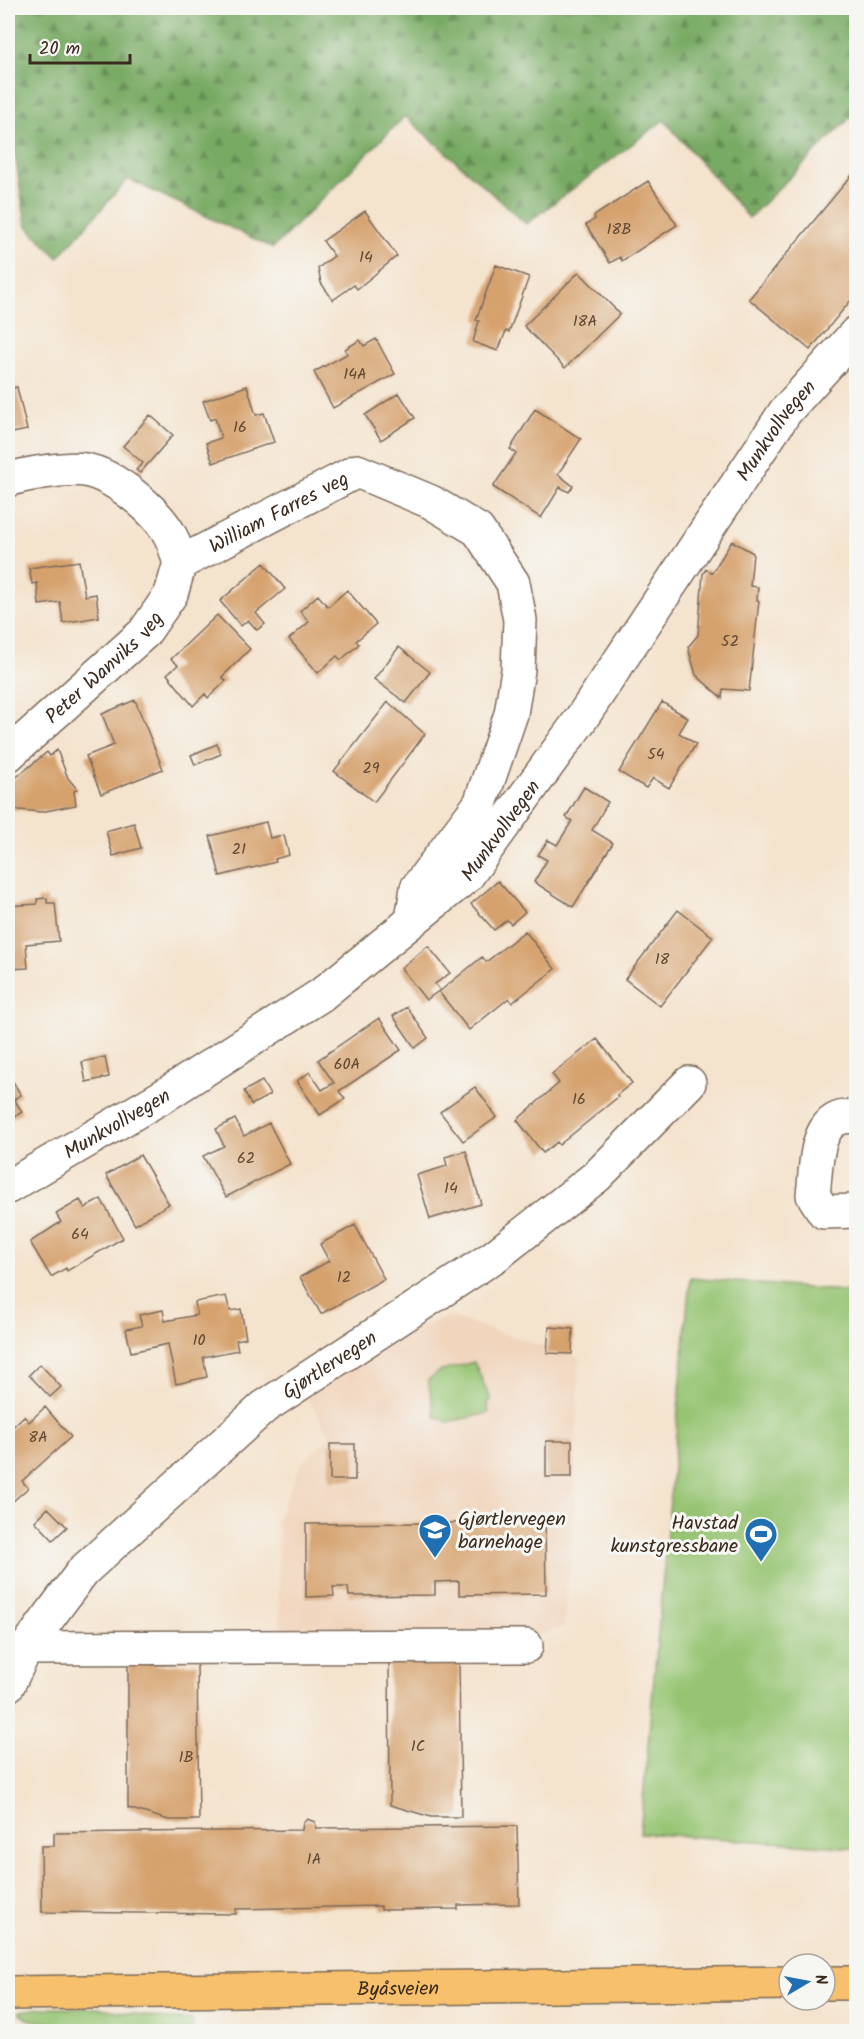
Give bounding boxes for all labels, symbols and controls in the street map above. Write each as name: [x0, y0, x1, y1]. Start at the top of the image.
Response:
scale bar: [30, 27, 130, 65]
text: 20 m: [39, 35, 80, 64]
house number: 18B: [607, 217, 631, 242]
house number: 14: [359, 245, 373, 270]
house number: 18A: [573, 309, 597, 334]
house number: 14A: [343, 362, 367, 387]
street label: Munkvollvegen: [729, 373, 825, 489]
house number: 16: [233, 415, 247, 440]
street label: William Farres veg: [204, 464, 355, 563]
street label: Peter Wanviks veg: [38, 605, 172, 733]
house number: 52: [721, 629, 739, 654]
house number: 54: [647, 742, 665, 767]
house number: 29: [362, 756, 380, 781]
street label: Munkvollvegen: [454, 774, 550, 889]
house number: 21: [232, 837, 246, 862]
house number: 18: [655, 947, 670, 972]
house number: 60A: [334, 1052, 361, 1077]
street label: Munkvollvegen: [58, 1081, 177, 1169]
house number: 16: [572, 1087, 586, 1112]
house number: 62: [237, 1146, 255, 1171]
house number: 14: [444, 1176, 458, 1201]
house number: 64: [71, 1222, 89, 1247]
house number: 12: [337, 1265, 351, 1290]
street label: Gjørtlervegen: [276, 1323, 384, 1409]
house number: 10: [192, 1328, 206, 1353]
house number: 8A: [28, 1425, 48, 1450]
place label: Gjørtlervegen barnehage: [458, 1504, 566, 1559]
place label: Havstad kunstgressbane: [610, 1508, 739, 1563]
school or university icon: Gjørtlervegen barnehage: [417, 1512, 453, 1559]
sports icon: Havstad kunstgressbane: [743, 1516, 779, 1563]
house number: 1C: [411, 1734, 425, 1759]
house number: 1B: [178, 1745, 194, 1770]
house number: 1A: [307, 1847, 322, 1872]
north arrow: [777, 1952, 837, 2012]
street label: Byåsveien: [357, 1973, 439, 2007]
text: N: [807, 1973, 833, 1987]

